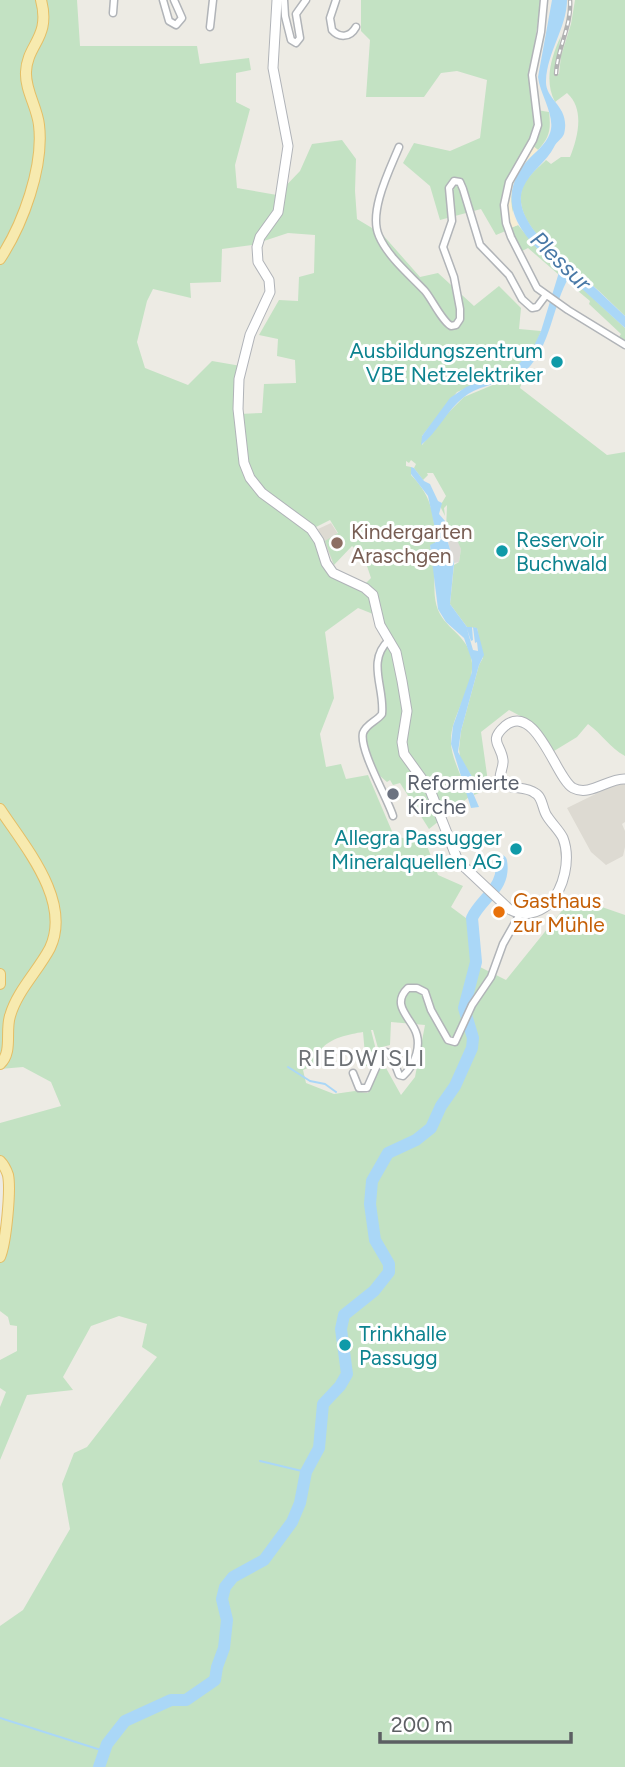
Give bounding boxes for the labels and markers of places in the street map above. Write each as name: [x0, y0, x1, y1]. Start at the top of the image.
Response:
place label: Ausbildungszentrum VBE Netzelektriker: [350, 338, 543, 387]
marker: Ausbildungszentrum VBE Netzelektriker: [549, 354, 565, 370]
place label: Kindergarten Araschgen: [351, 519, 472, 568]
place label: Reservoir Buchwald: [516, 527, 607, 576]
marker: Kindergarten Araschgen: [329, 535, 345, 551]
marker: Reservoir Buchwald: [494, 543, 510, 559]
place label: Reformierte Kirche: [407, 770, 519, 819]
marker: Reformierte Kirche: [385, 786, 401, 802]
place label: Allegra Passugger Mineralquellen AG: [331, 825, 502, 874]
marker: Allegra Passugger Mineralquellen AG: [508, 841, 524, 857]
place label: Gasthaus zur Mühle: [513, 888, 605, 937]
marker: Gasthaus zur Mühle: [491, 904, 507, 920]
place label: Trinkhalle Passugg: [359, 1321, 447, 1370]
marker: Trinkhalle Passugg: [337, 1337, 353, 1353]

